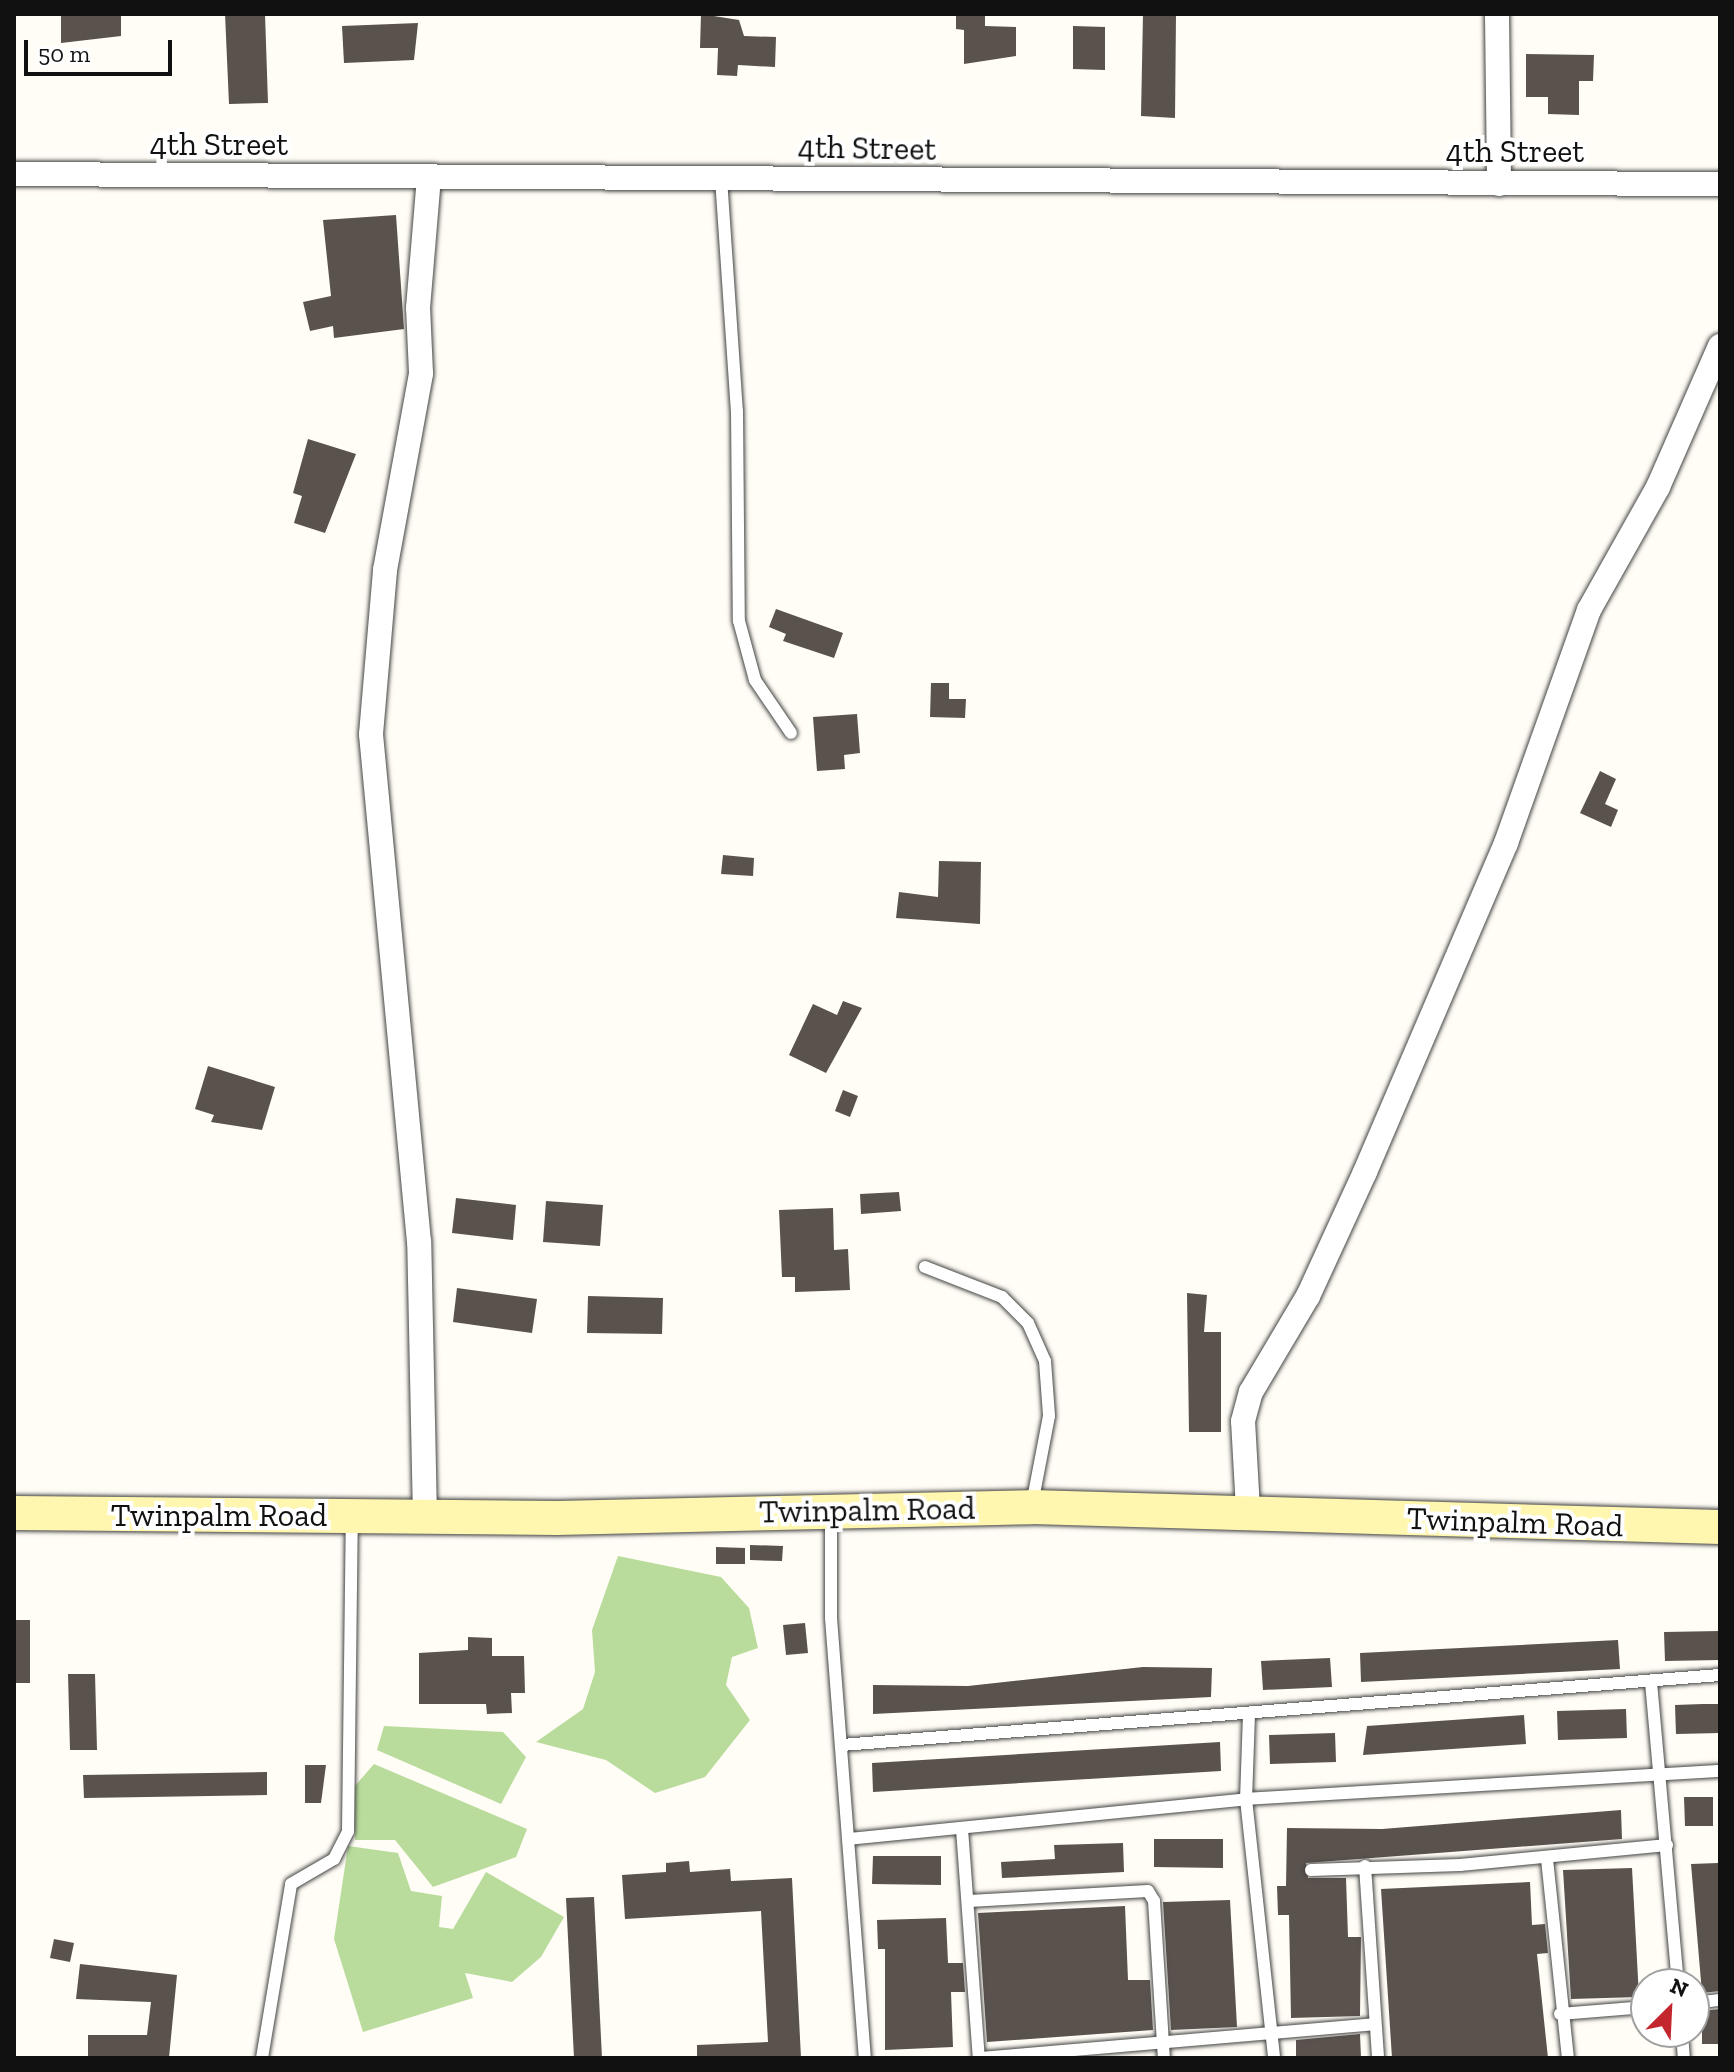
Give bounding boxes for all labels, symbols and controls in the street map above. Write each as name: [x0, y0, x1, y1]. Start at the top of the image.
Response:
scale bar: [28, 24, 176, 74]
text: 50 m: [38, 39, 90, 68]
street label: 4th Street: [150, 125, 288, 163]
street label: 4th Street: [797, 128, 937, 168]
street label: 4th Street: [1446, 132, 1584, 170]
street label: Twinpalm Road: [759, 1489, 975, 1531]
street label: Twinpalm Road: [111, 1496, 327, 1534]
street label: Twinpalm Road: [1406, 1499, 1624, 1545]
north arrow: [1630, 1968, 1710, 2048]
text: N: [1666, 1972, 1692, 2003]

